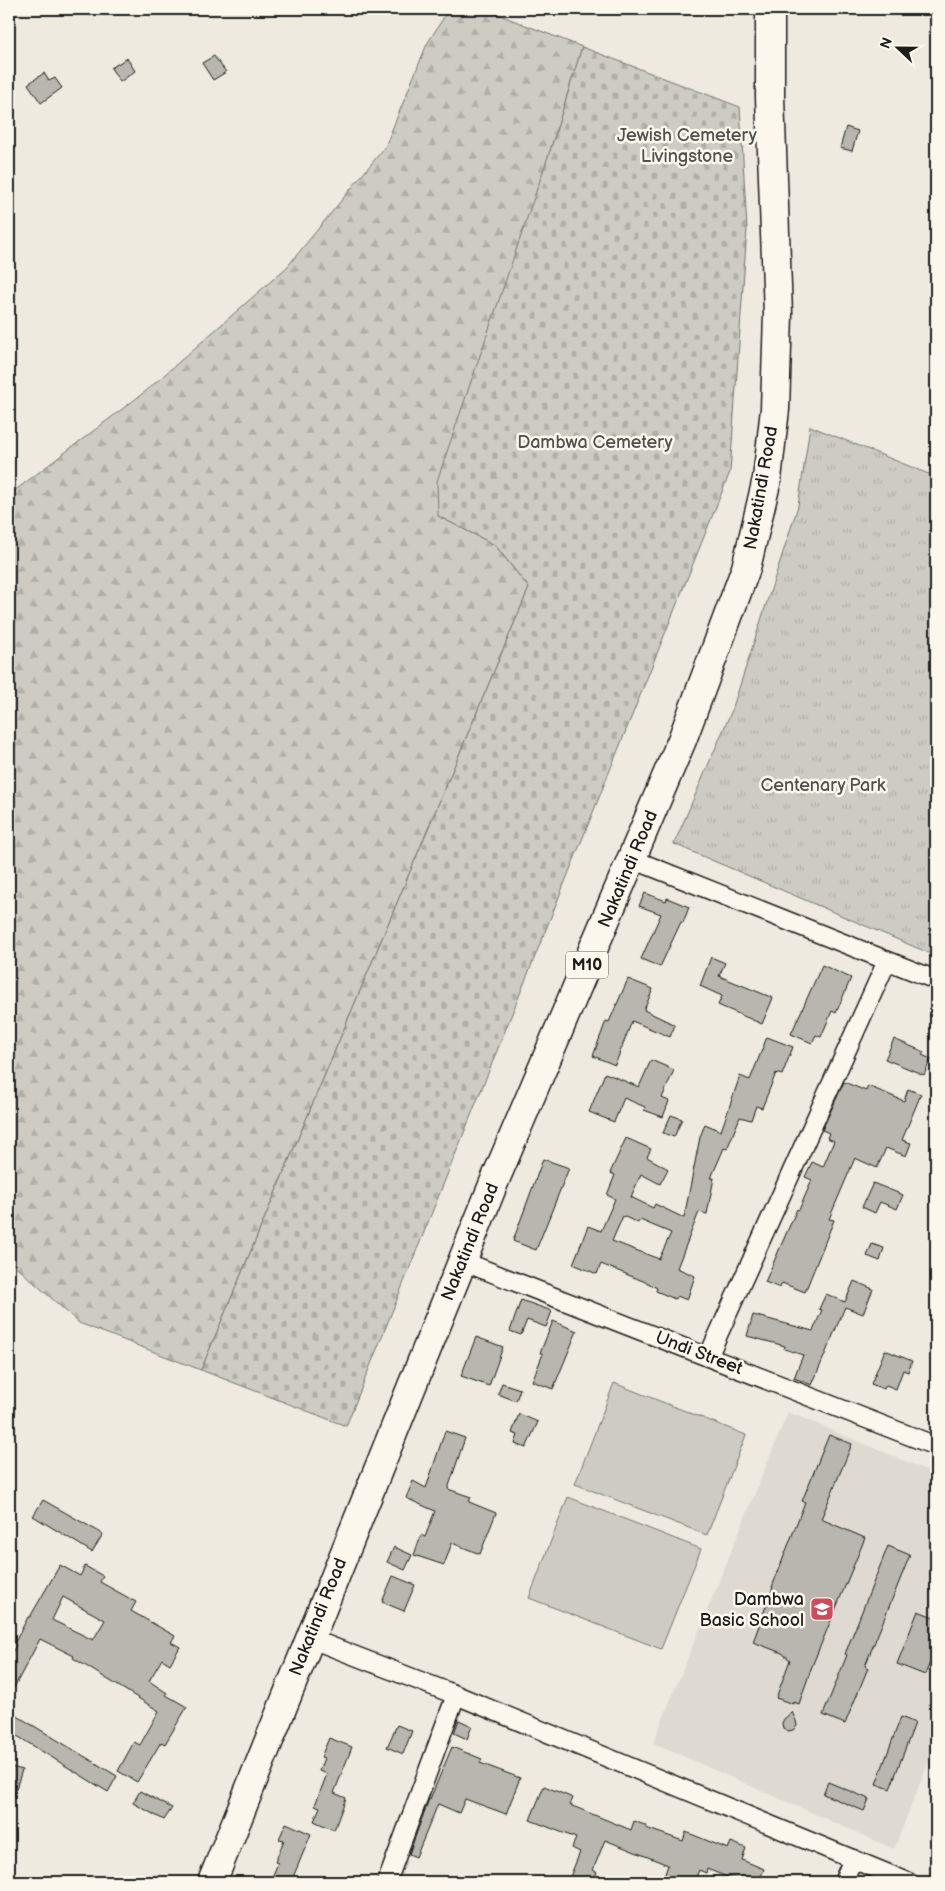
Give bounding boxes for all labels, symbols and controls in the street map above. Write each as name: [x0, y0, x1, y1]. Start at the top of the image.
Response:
north arrow: [872, 22, 922, 72]
text: N: [877, 35, 896, 51]
park label: Jewish Cemetery Livingstone: [617, 125, 758, 167]
street label: Nakatindi Road: [740, 425, 782, 551]
park label: Dambwa Cemetery: [517, 432, 674, 453]
park label: Centenary Park: [761, 775, 886, 796]
street label: Nakatindi Road: [594, 807, 662, 931]
road number: M10: [566, 952, 608, 978]
street label: Nakatindi Road: [437, 1180, 503, 1304]
street label: Undi Street: [652, 1327, 746, 1379]
street label: Nakatindi Road: [285, 1555, 351, 1679]
place label: Dambwa Basic School: [699, 1589, 804, 1631]
school or university icon: Dambwa Basic School: [809, 1596, 835, 1622]

